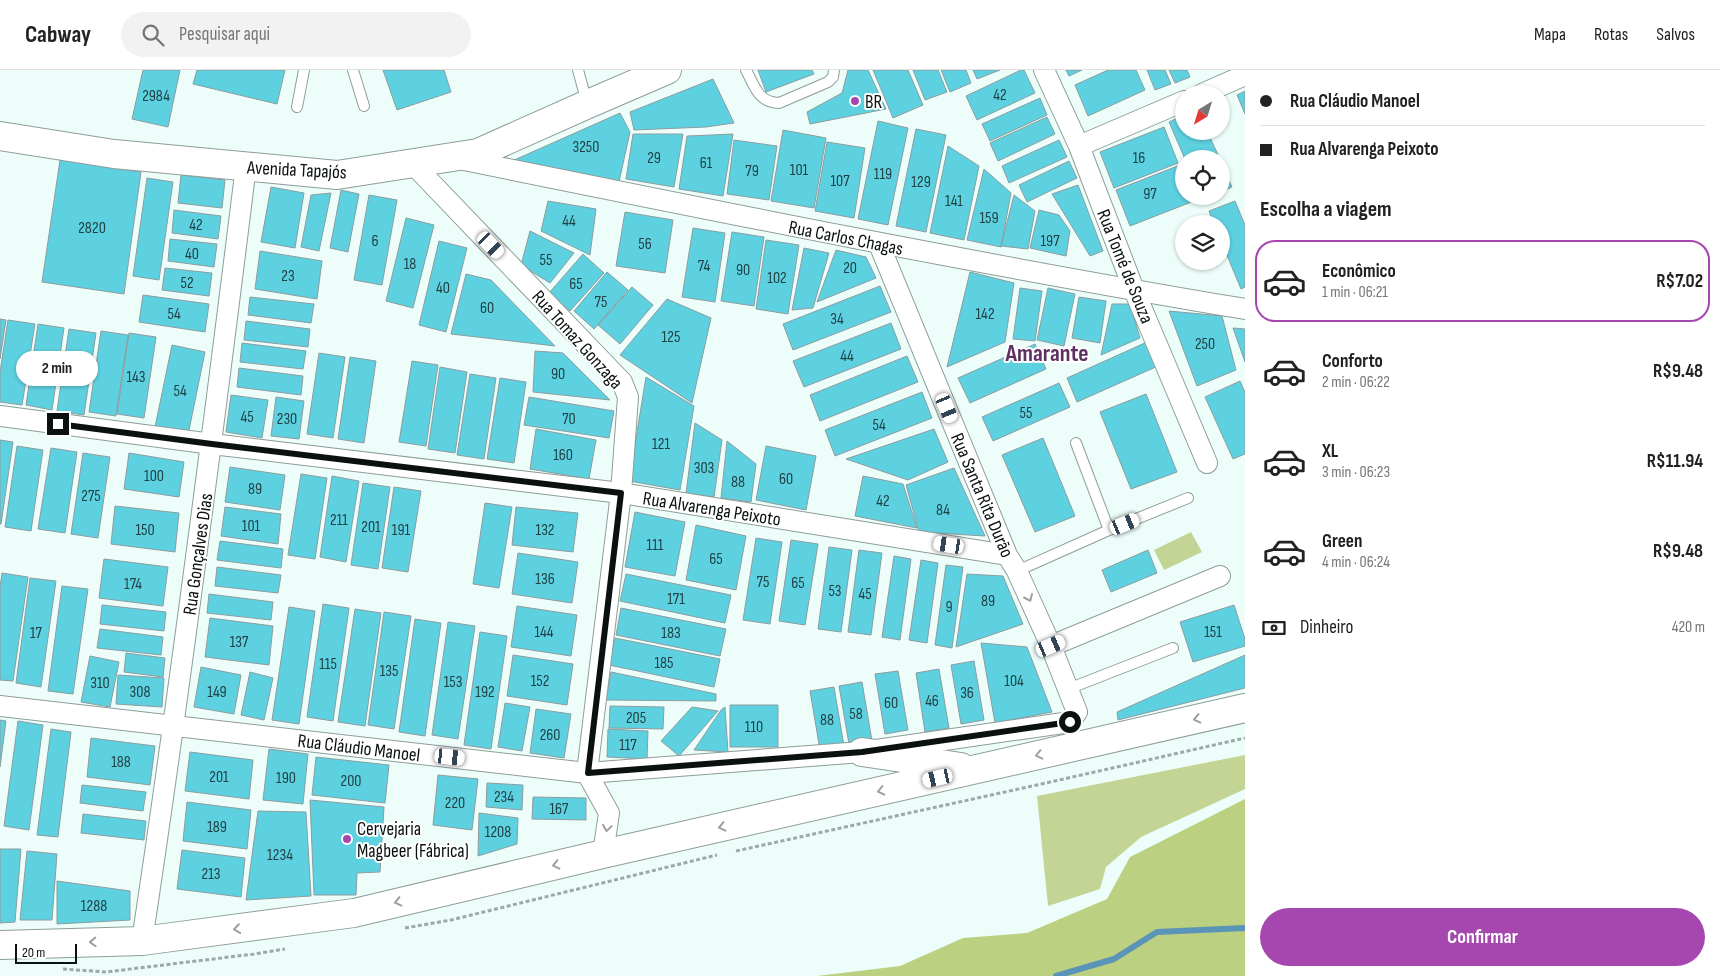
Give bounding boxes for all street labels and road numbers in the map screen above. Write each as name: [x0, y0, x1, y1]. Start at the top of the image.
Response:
street label: Avenida Tapajós: [246, 156, 347, 185]
street label: Rua Tomé de Souza: [1091, 206, 1158, 327]
street label: Rua Carlos Chagas: [787, 216, 905, 261]
street label: Rua Tomaz Gonzaga: [526, 286, 627, 394]
street label: Rua Santa Rita Durão: [945, 430, 1018, 561]
street label: Rua Alvarenga Peixoto: [641, 487, 782, 532]
street label: Rua Gonçalves Dias: [179, 492, 218, 616]
street label: Rua Cláudio Manoel: [296, 730, 421, 767]

